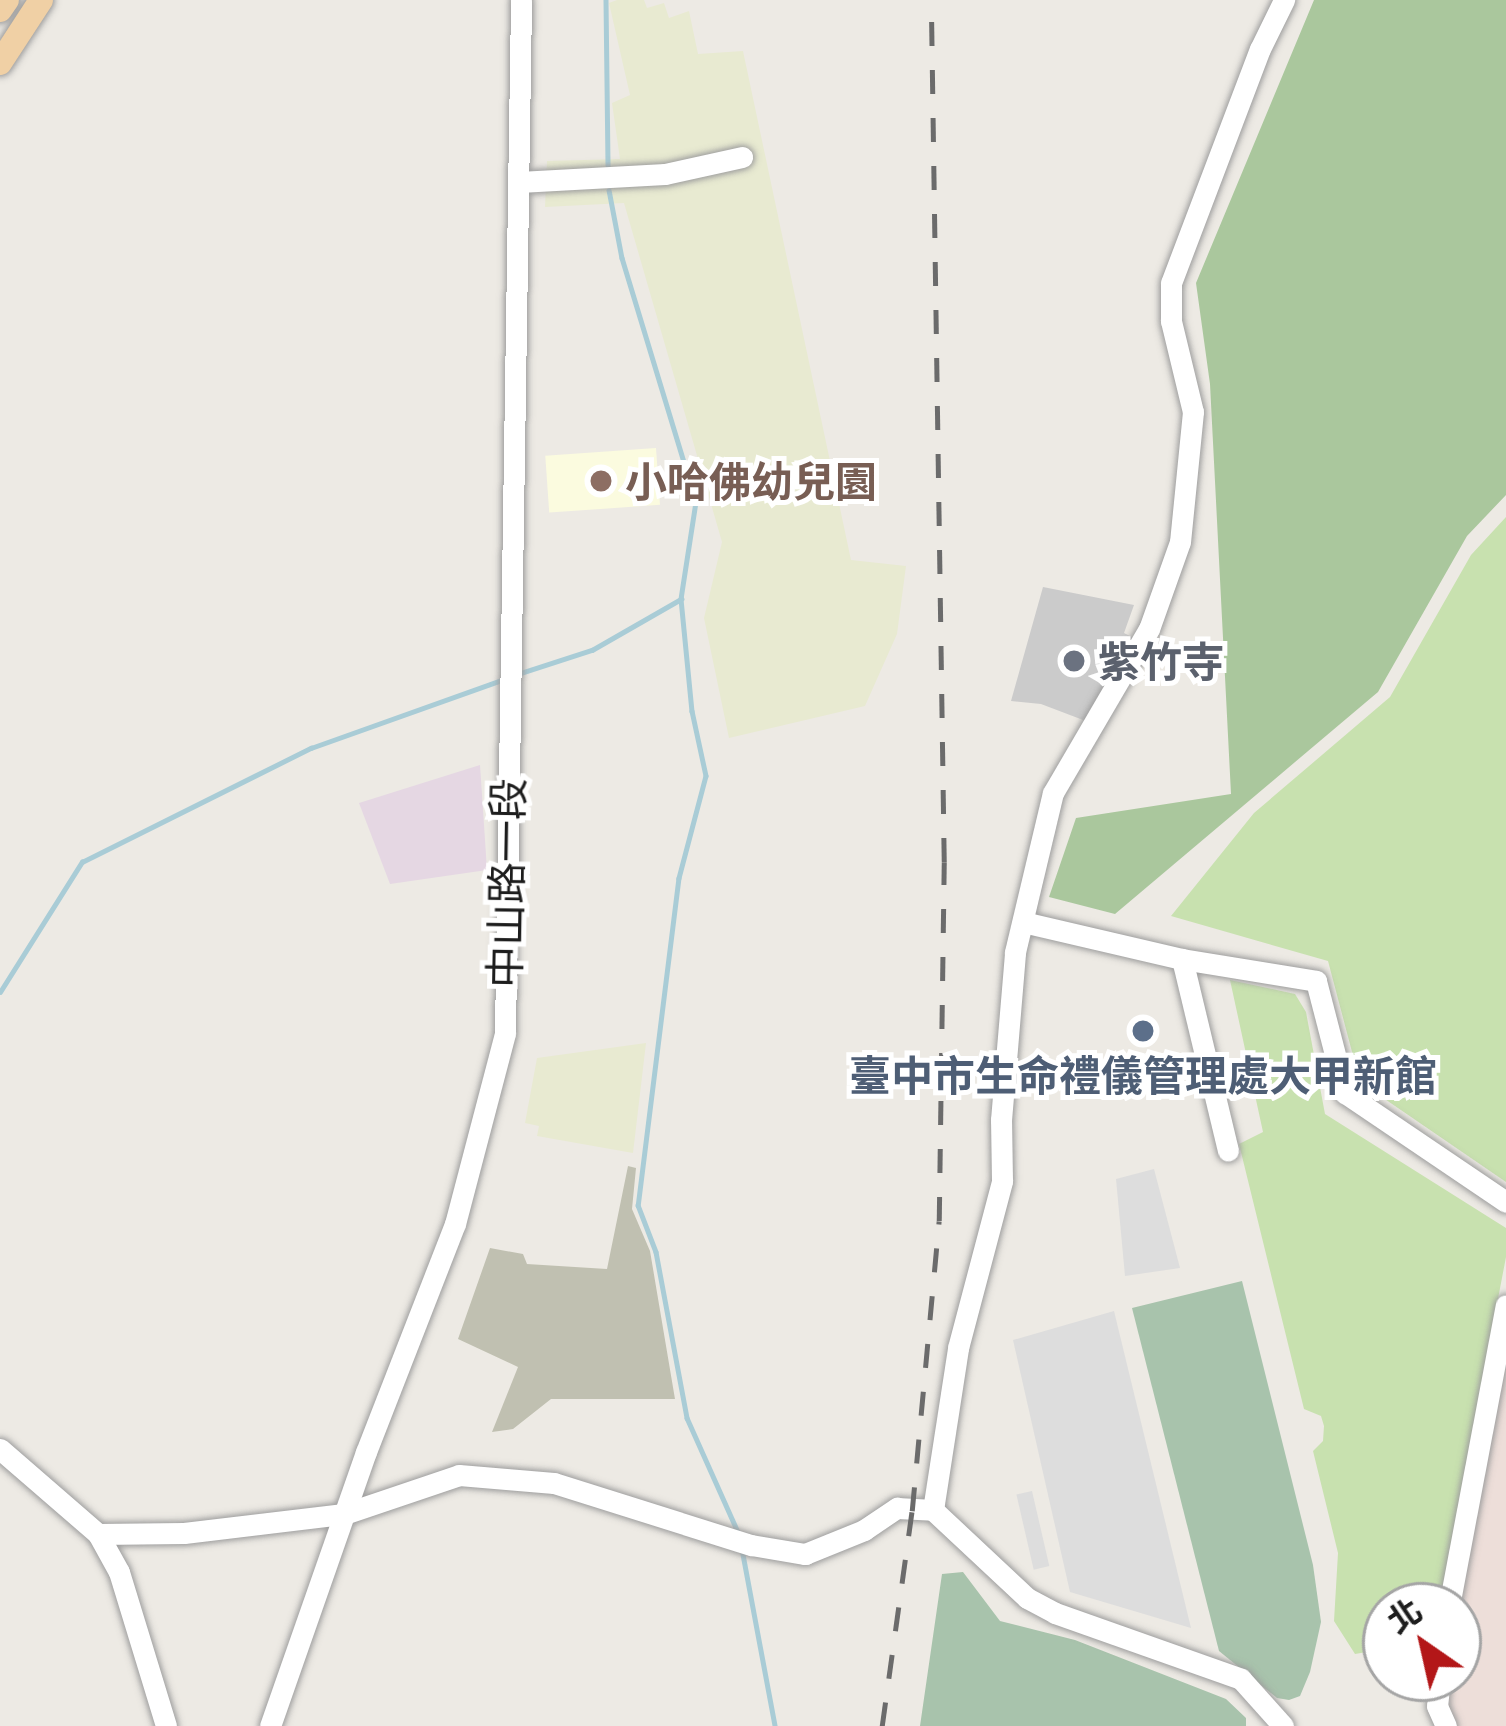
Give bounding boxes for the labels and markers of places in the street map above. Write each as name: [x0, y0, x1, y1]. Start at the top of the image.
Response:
place label: 小哈佛幼兒園: [625, 456, 877, 506]
marker: 小哈佛幼兒園: [588, 468, 614, 494]
place label: 紫竹寺: [1098, 636, 1224, 686]
marker: 紫竹寺: [1061, 648, 1087, 674]
marker: 臺中市生命禮儀管理處大甲新館: [1130, 1018, 1156, 1044]
place label: 臺中市生命禮儀管理處大甲新館: [849, 1050, 1437, 1100]

